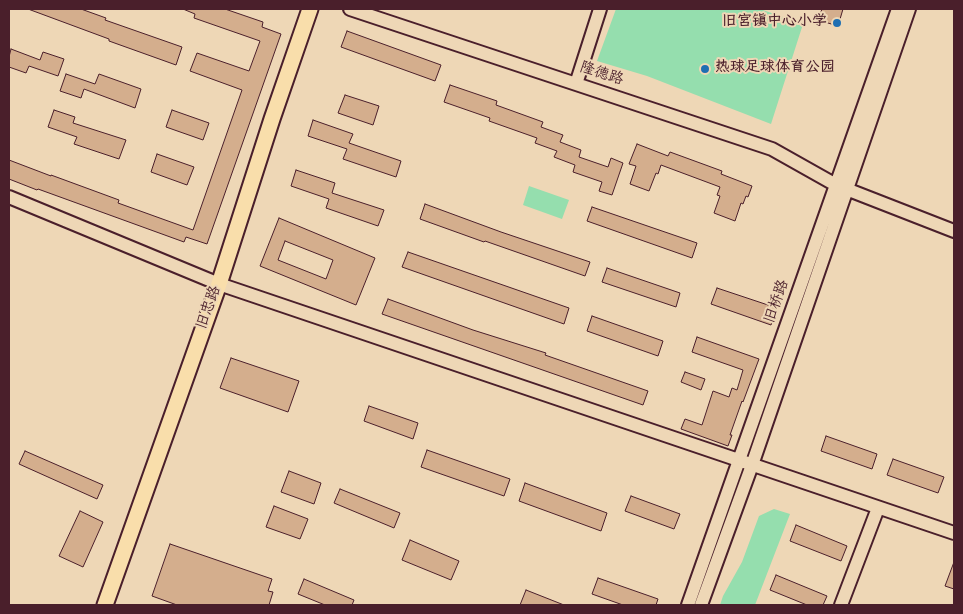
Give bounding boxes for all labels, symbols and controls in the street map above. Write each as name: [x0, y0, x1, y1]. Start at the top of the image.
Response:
place label: 旧宫镇中心小学: [722, 14, 827, 32]
marker: 旧宫镇中心小学: [831, 17, 843, 29]
street label: 隆德路: [577, 59, 625, 91]
place label: 热球足球体育公园: [715, 60, 835, 78]
marker: 热球足球体育公园: [699, 63, 711, 75]
street label: 旧桥路: [762, 278, 794, 326]
street label: 旧忠路: [194, 284, 226, 332]

